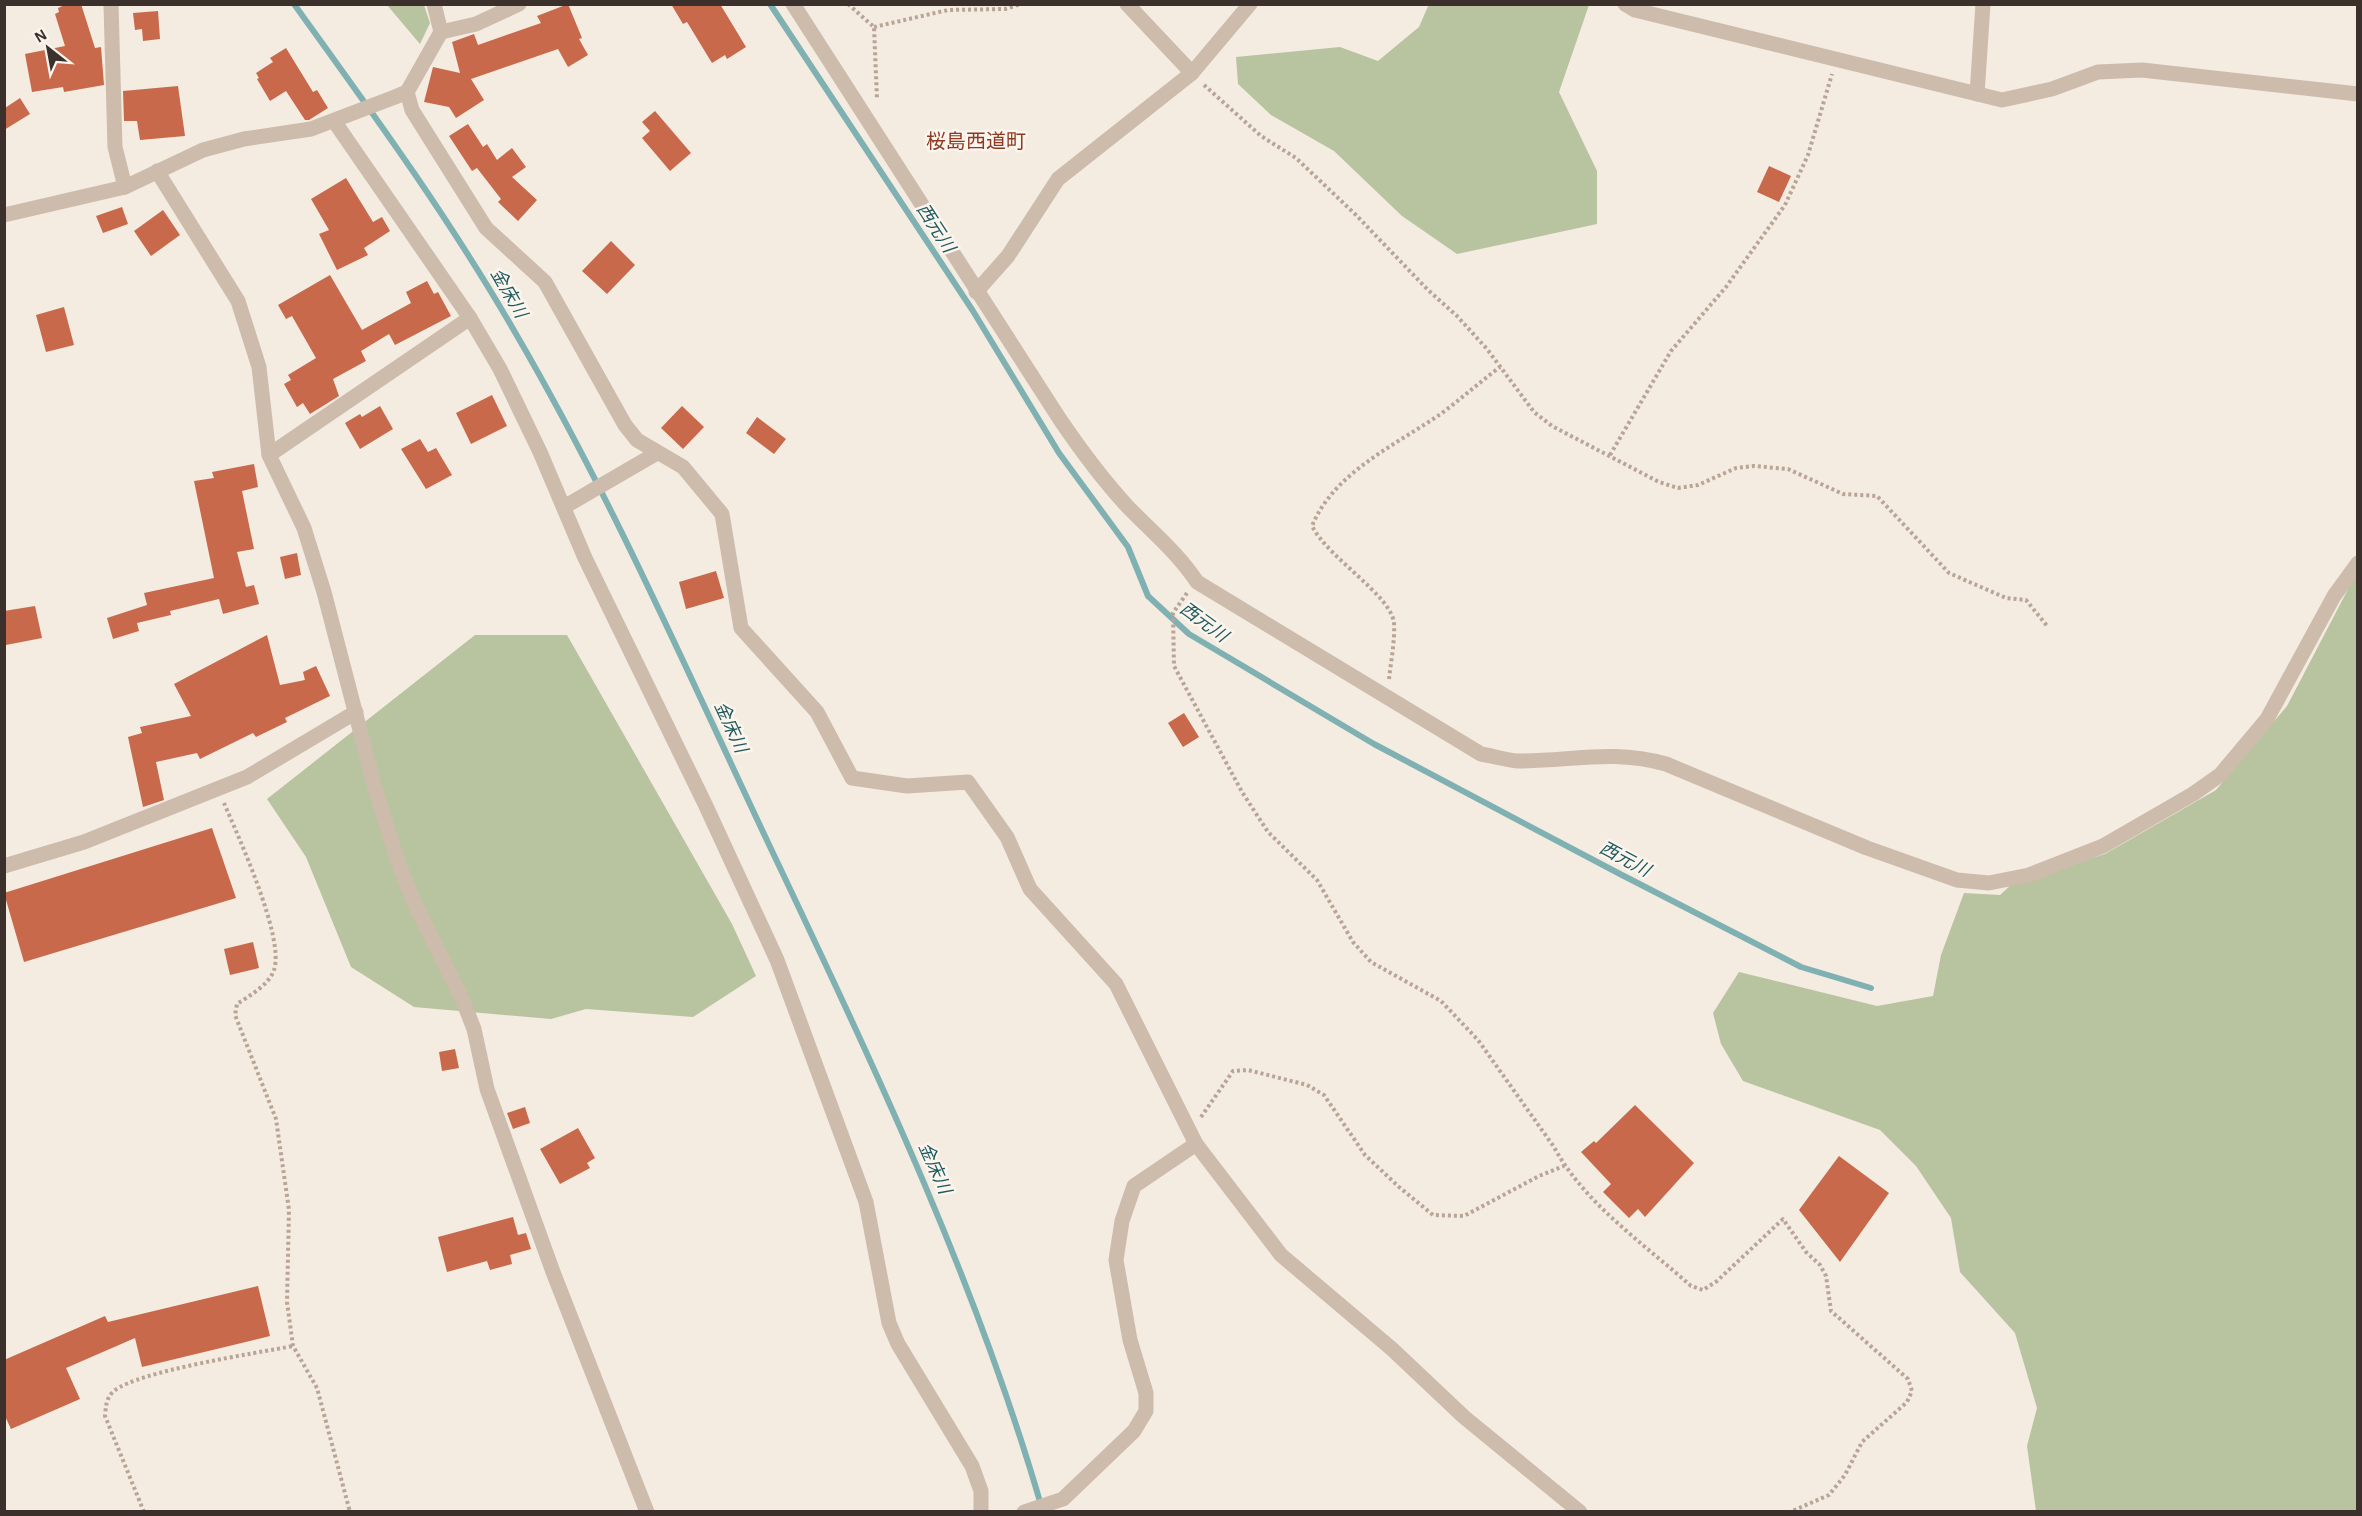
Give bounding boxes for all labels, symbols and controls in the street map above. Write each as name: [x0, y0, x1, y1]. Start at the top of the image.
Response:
north arrow: [18, 18, 78, 78]
text: N: [32, 26, 50, 46]
district label: 桜島西道町: [926, 131, 1026, 152]
water label: 西元川: [913, 200, 959, 258]
water label: 金床川: [487, 265, 532, 323]
water label: 西元川: [1176, 599, 1233, 647]
water label: 金床川: [711, 698, 752, 758]
water label: 西元川: [1596, 838, 1655, 881]
water label: 金床川: [915, 1139, 956, 1199]

